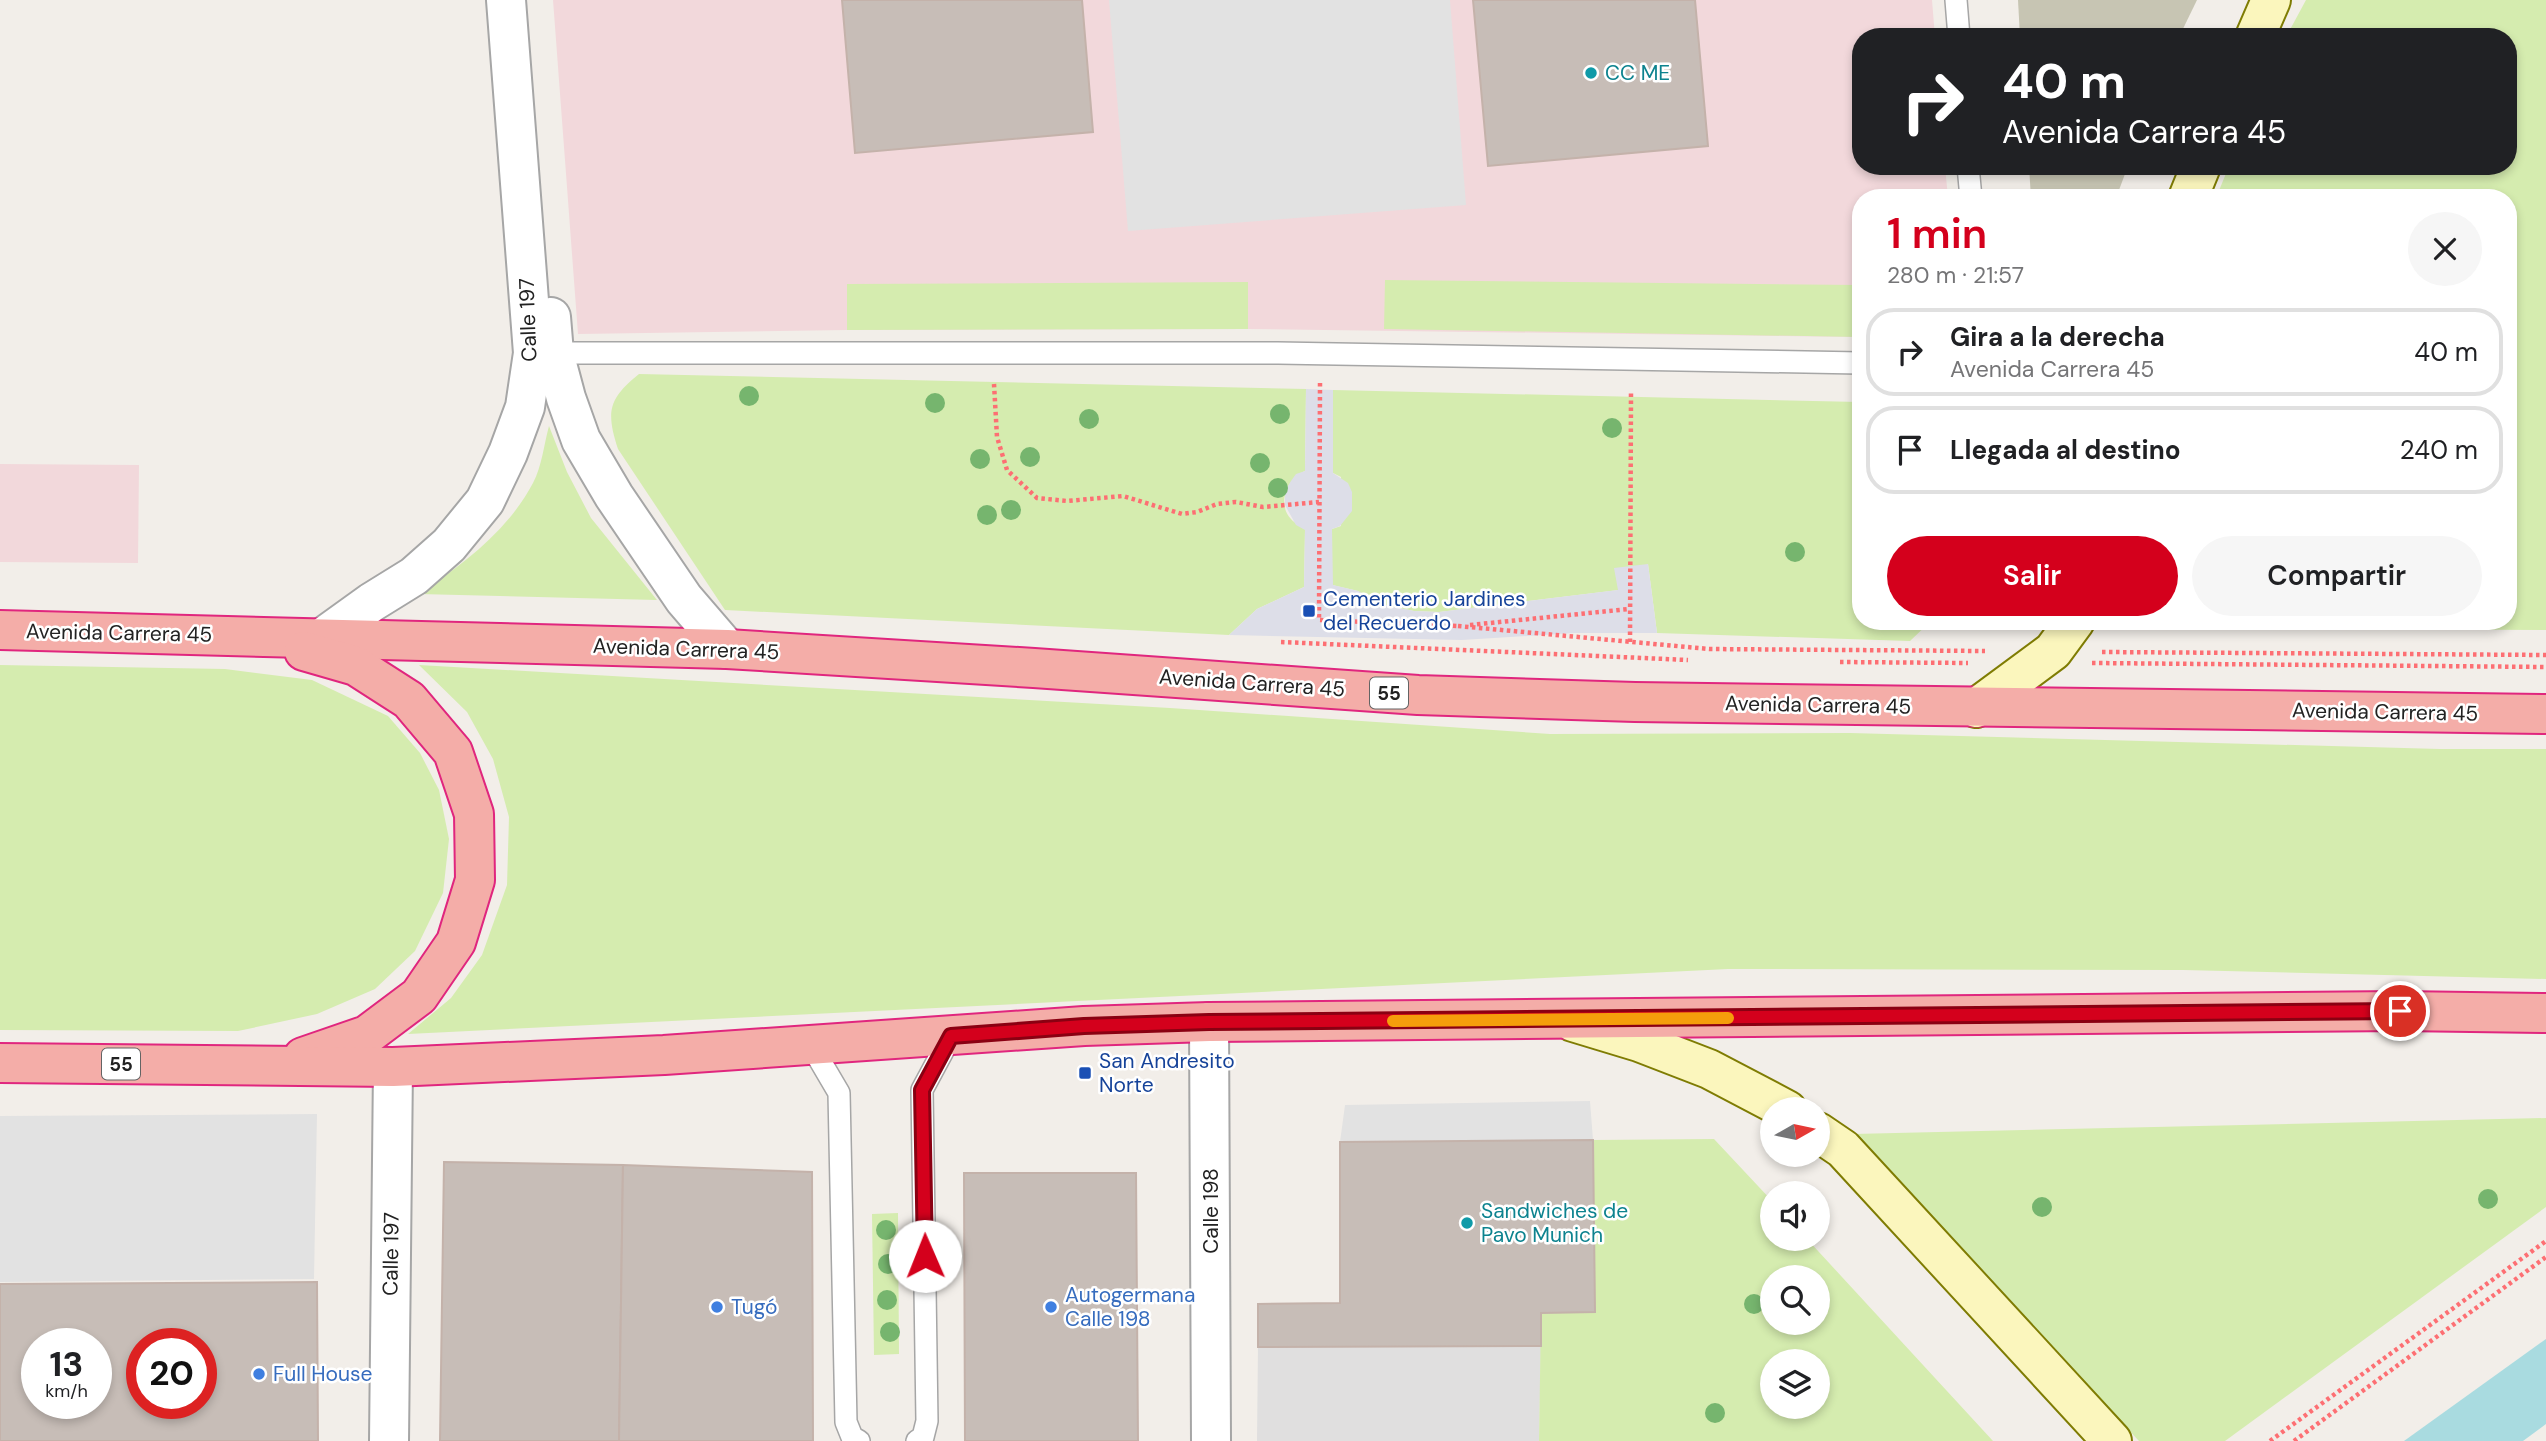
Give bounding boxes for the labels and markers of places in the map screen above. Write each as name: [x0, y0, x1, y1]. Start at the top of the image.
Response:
place label: CC ME: [1605, 59, 1670, 87]
marker: CC ME: [1583, 65, 1599, 81]
place label: Cementerio Jardines del Recuerdo: [1323, 585, 1525, 637]
marker: Cementerio Jardines del Recuerdo: [1301, 603, 1317, 619]
pin: [2370, 981, 2430, 1041]
place label: San Andresito Norte: [1099, 1047, 1235, 1099]
marker: San Andresito Norte: [1077, 1065, 1093, 1081]
place label: Sandwiches de Pavo Munich: [1481, 1197, 1628, 1249]
marker: Sandwiches de Pavo Munich: [1459, 1215, 1475, 1231]
place label: Autogermana Calle 198: [1065, 1281, 1195, 1333]
place label: Tugó: [731, 1293, 778, 1321]
marker: Tugó: [709, 1299, 725, 1315]
marker: Autogermana Calle 198: [1043, 1299, 1059, 1315]
place label: Full House: [273, 1360, 373, 1388]
marker: Full House: [251, 1366, 267, 1382]

